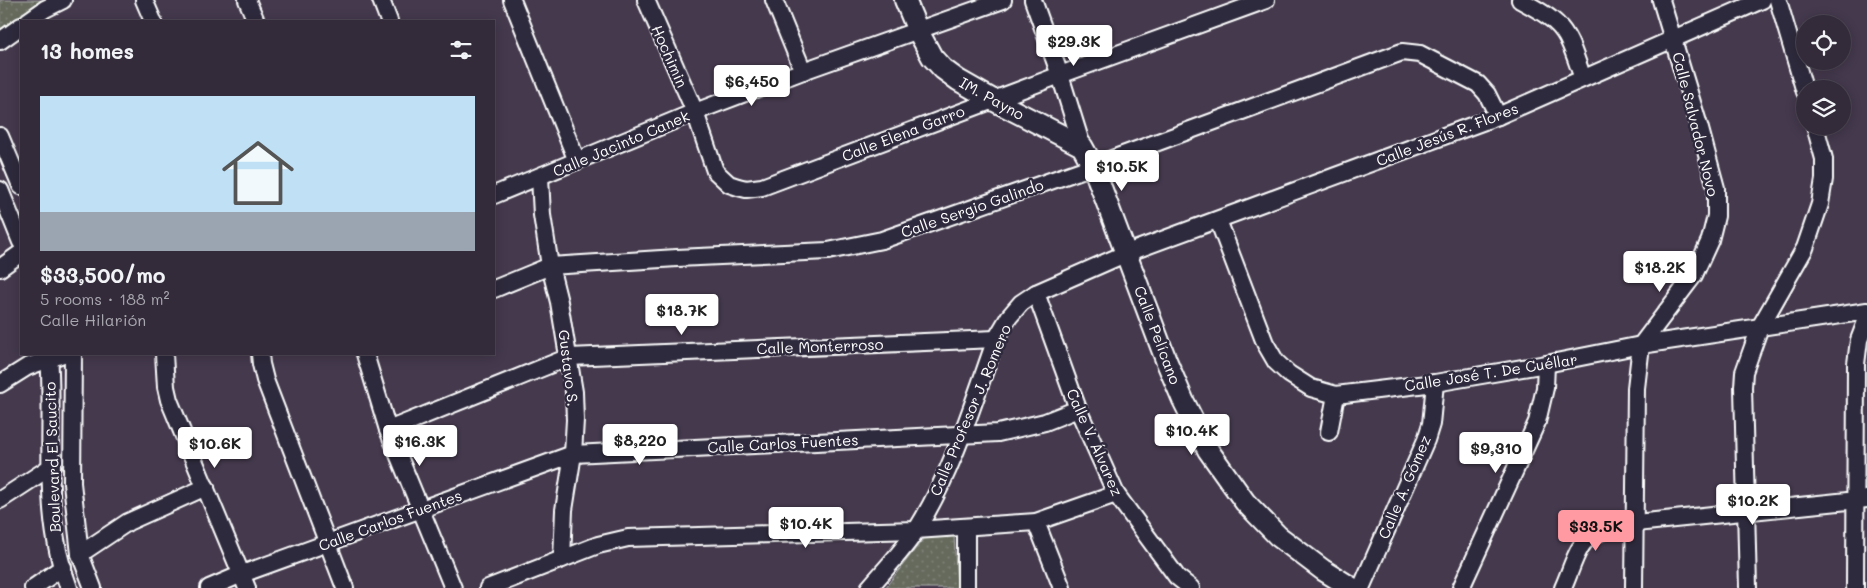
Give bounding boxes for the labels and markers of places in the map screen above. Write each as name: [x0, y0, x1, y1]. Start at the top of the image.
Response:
pin: $29.3K: [1033, 24, 1115, 67]
pin: $6,450: [711, 64, 793, 107]
pin: $10.5K: [1081, 150, 1163, 192]
pin: $18.2K: [1619, 250, 1701, 293]
pin: $18.7K: [641, 294, 723, 336]
pin: $10.4K: [1151, 414, 1233, 456]
pin: $16.3K: [379, 424, 461, 467]
pin: $8,220: [599, 424, 681, 466]
pin: $10.6K: [174, 426, 256, 469]
pin: $9,310: [1455, 432, 1537, 474]
pin: $10.2K: [1712, 484, 1794, 526]
pin: $10.4K: [765, 506, 847, 549]
pin: $33.5K: [1555, 510, 1637, 552]

